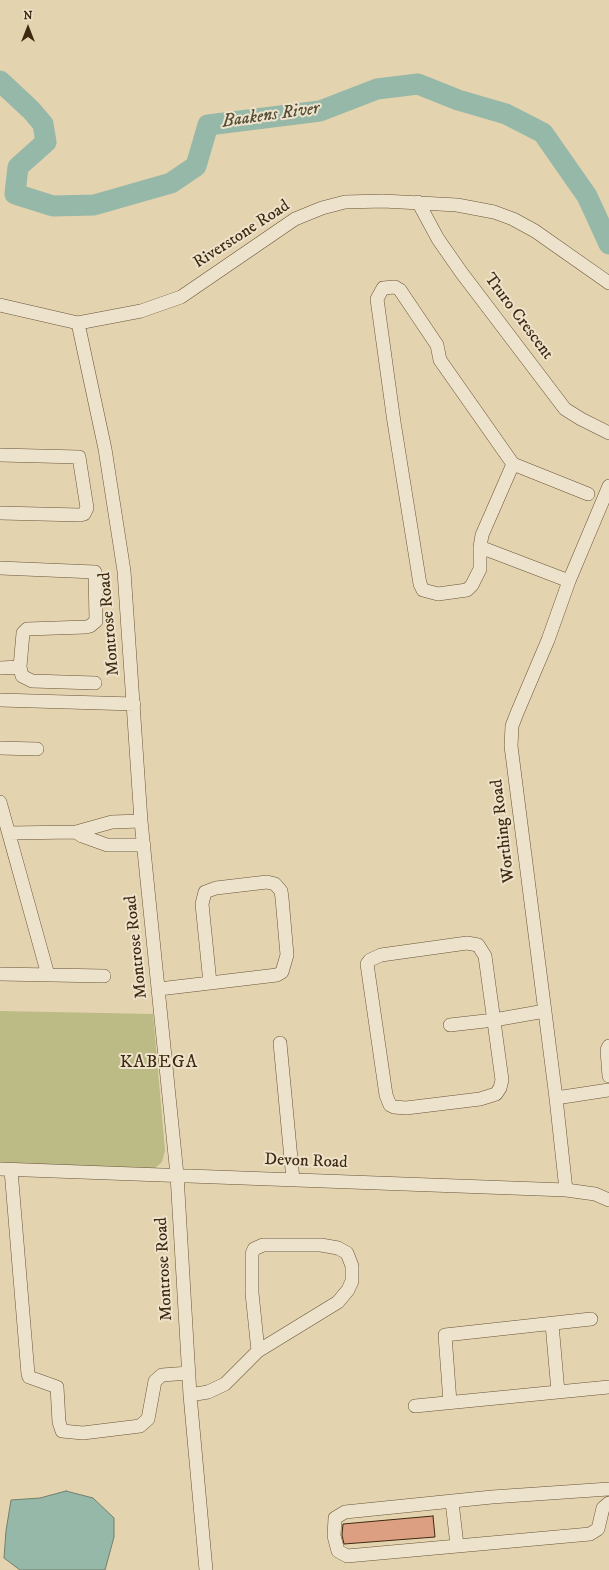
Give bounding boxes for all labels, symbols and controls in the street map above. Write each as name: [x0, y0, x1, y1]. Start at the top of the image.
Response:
north arrow: [8, 8, 48, 48]
text: N: [23, 9, 33, 23]
water label: Baakens River: [221, 98, 321, 134]
street label: Riverstone Road: [190, 196, 294, 274]
street label: Truro Crescent: [479, 270, 557, 364]
street label: Montrose Road: [95, 571, 125, 677]
street label: Worthing Road: [488, 778, 520, 884]
street label: Montrose Road: [121, 894, 153, 1000]
district label: KABEGA: [120, 1052, 198, 1074]
street label: Devon Road: [264, 1150, 348, 1174]
street label: Montrose Road: [152, 1217, 178, 1321]

